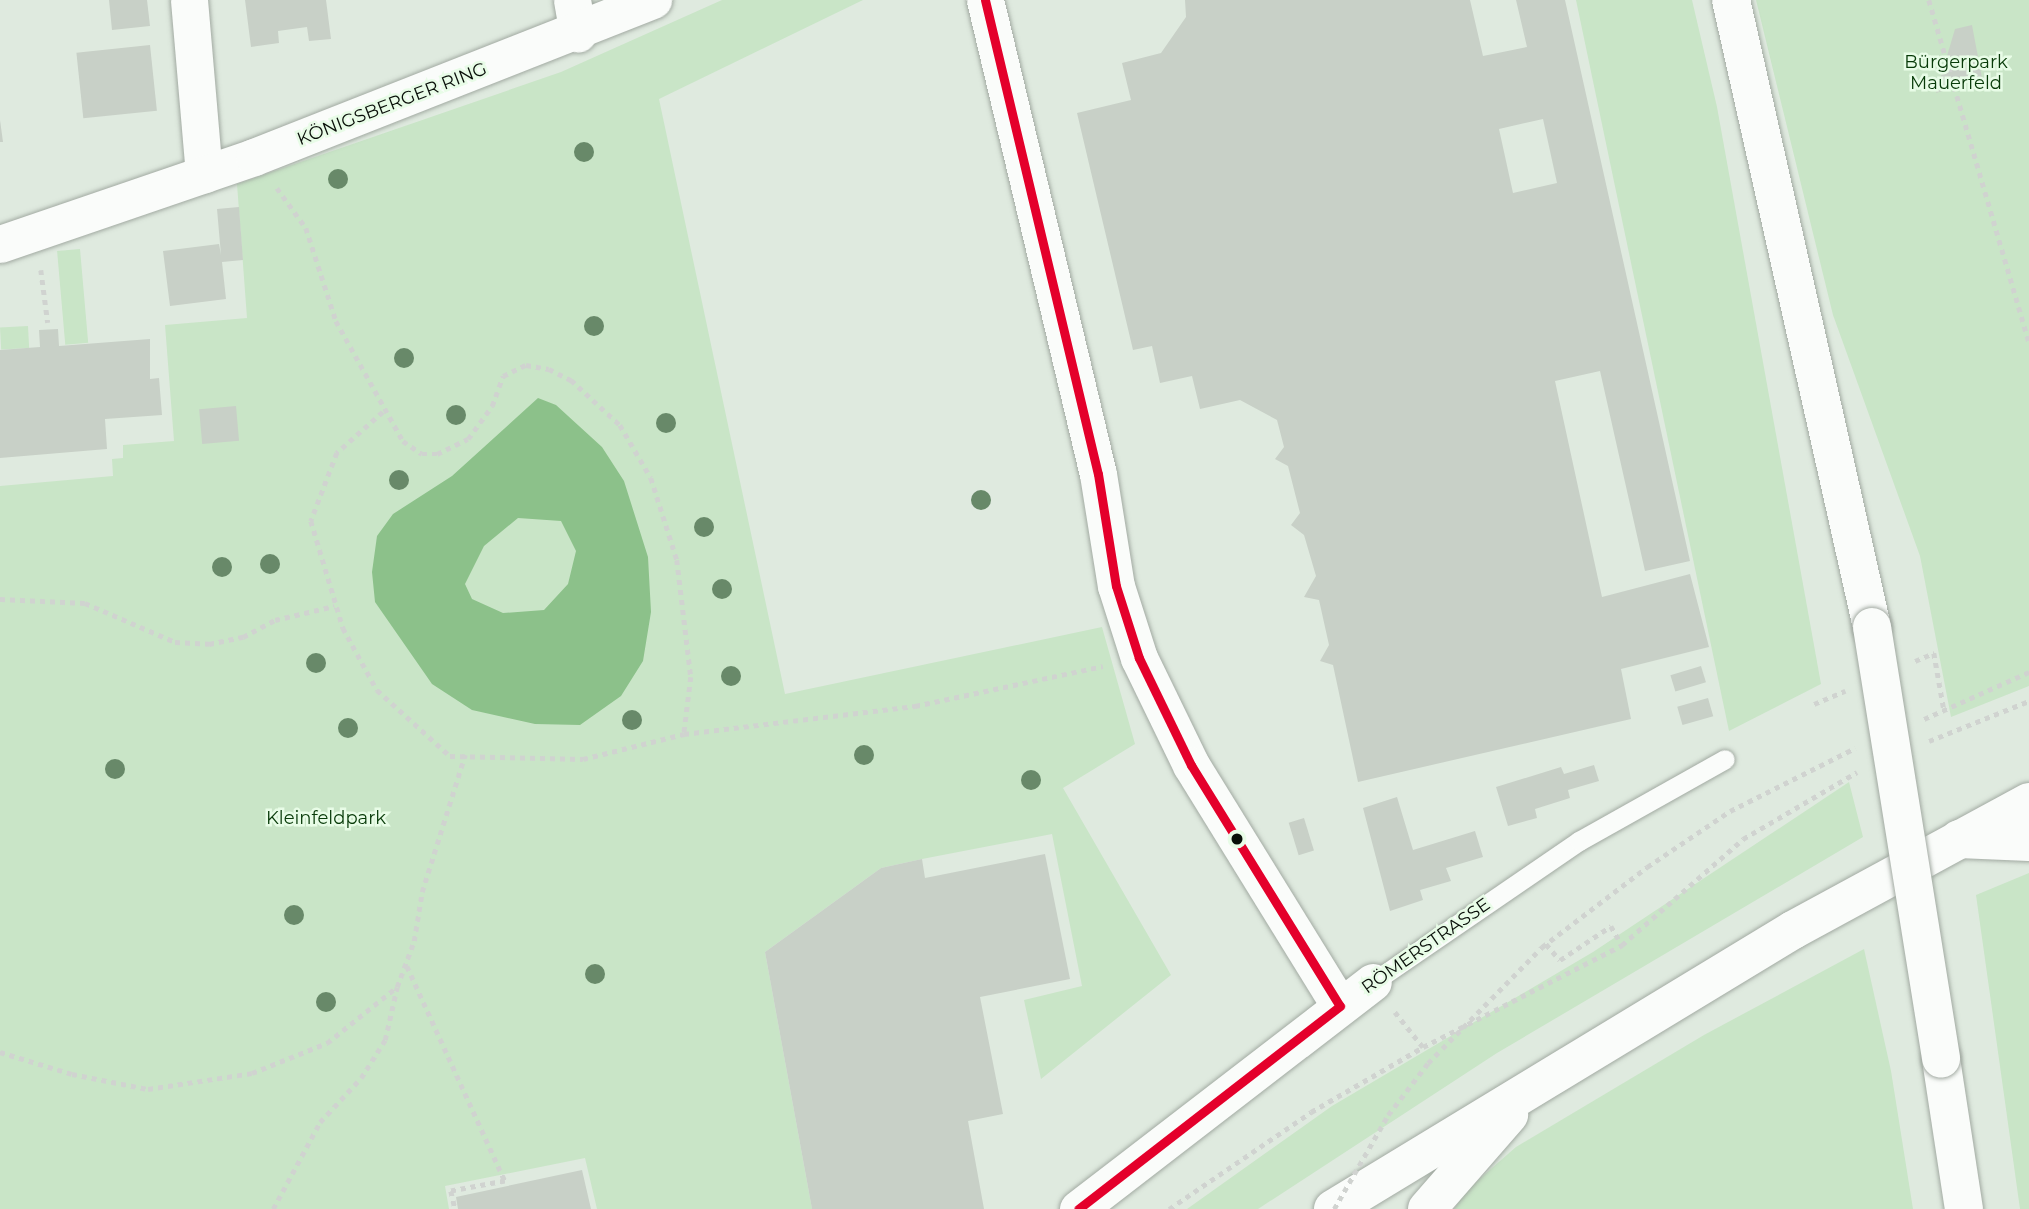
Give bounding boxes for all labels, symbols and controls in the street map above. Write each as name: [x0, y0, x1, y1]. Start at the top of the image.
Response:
park label: Bürgerpark Mauerfeld: [1904, 52, 2008, 94]
street label: KÖNIGSBERGER RING: [294, 58, 490, 150]
park label: Kleinfeldpark: [266, 807, 386, 829]
unlabelled marker: [1230, 832, 1244, 846]
street label: RÖMERSTRASSE: [1358, 894, 1494, 998]

